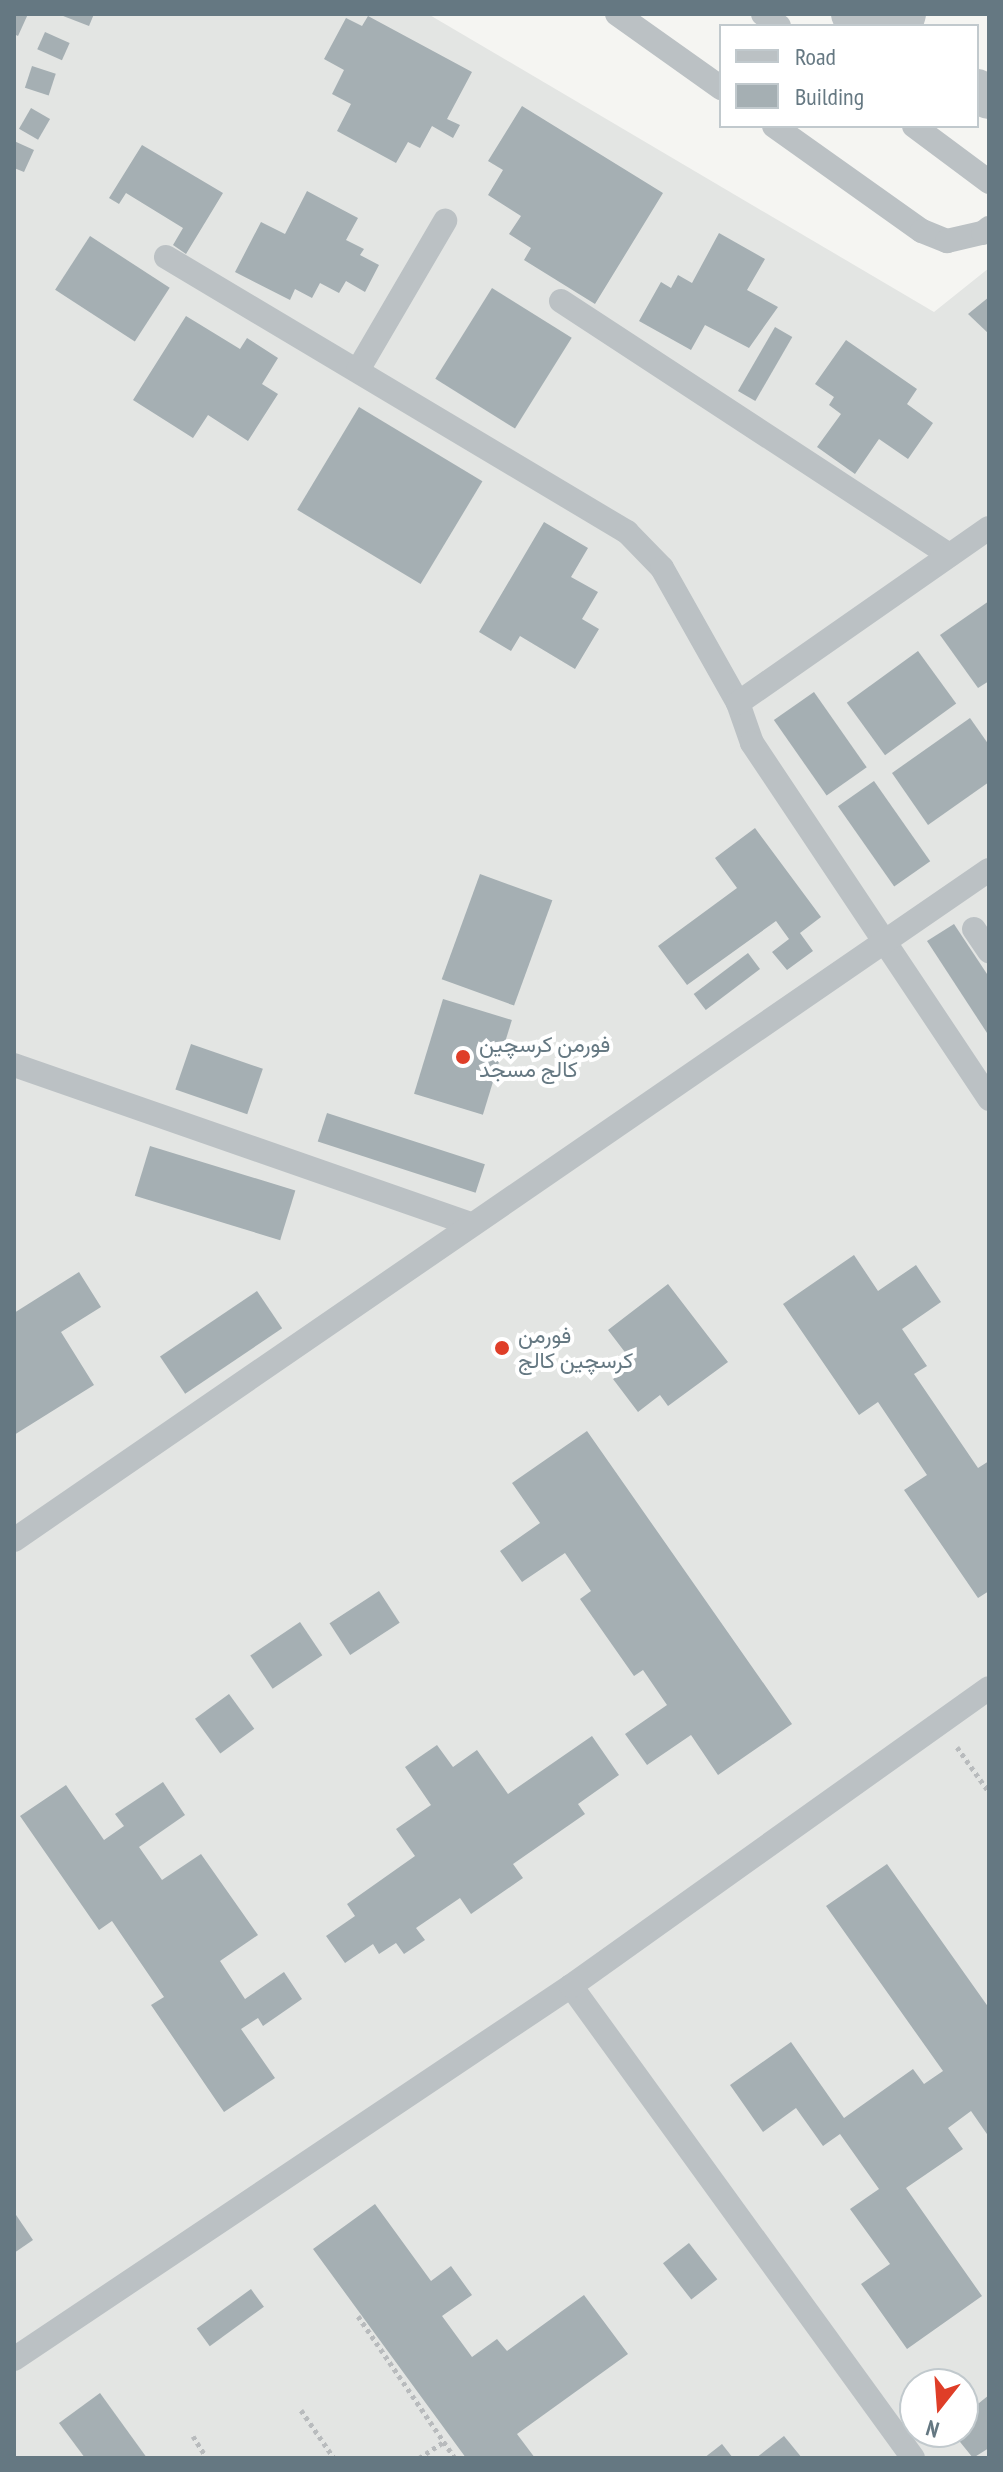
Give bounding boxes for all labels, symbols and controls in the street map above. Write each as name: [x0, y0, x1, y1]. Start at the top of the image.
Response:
legend: [719, 24, 979, 128]
text: Road: [795, 41, 836, 72]
text: Building: [795, 81, 864, 112]
place label: فورمن کرسچین کالج مسجد: [479, 1031, 610, 1082]
marker: فورمن کرسچین کالج مسجد: [454, 1048, 472, 1066]
place label: فورمن کرسچین کالج: [518, 1322, 633, 1374]
marker: فورمن کرسچین کالج: [493, 1339, 511, 1357]
north arrow: [899, 2368, 979, 2448]
text: N: [923, 2414, 942, 2444]

